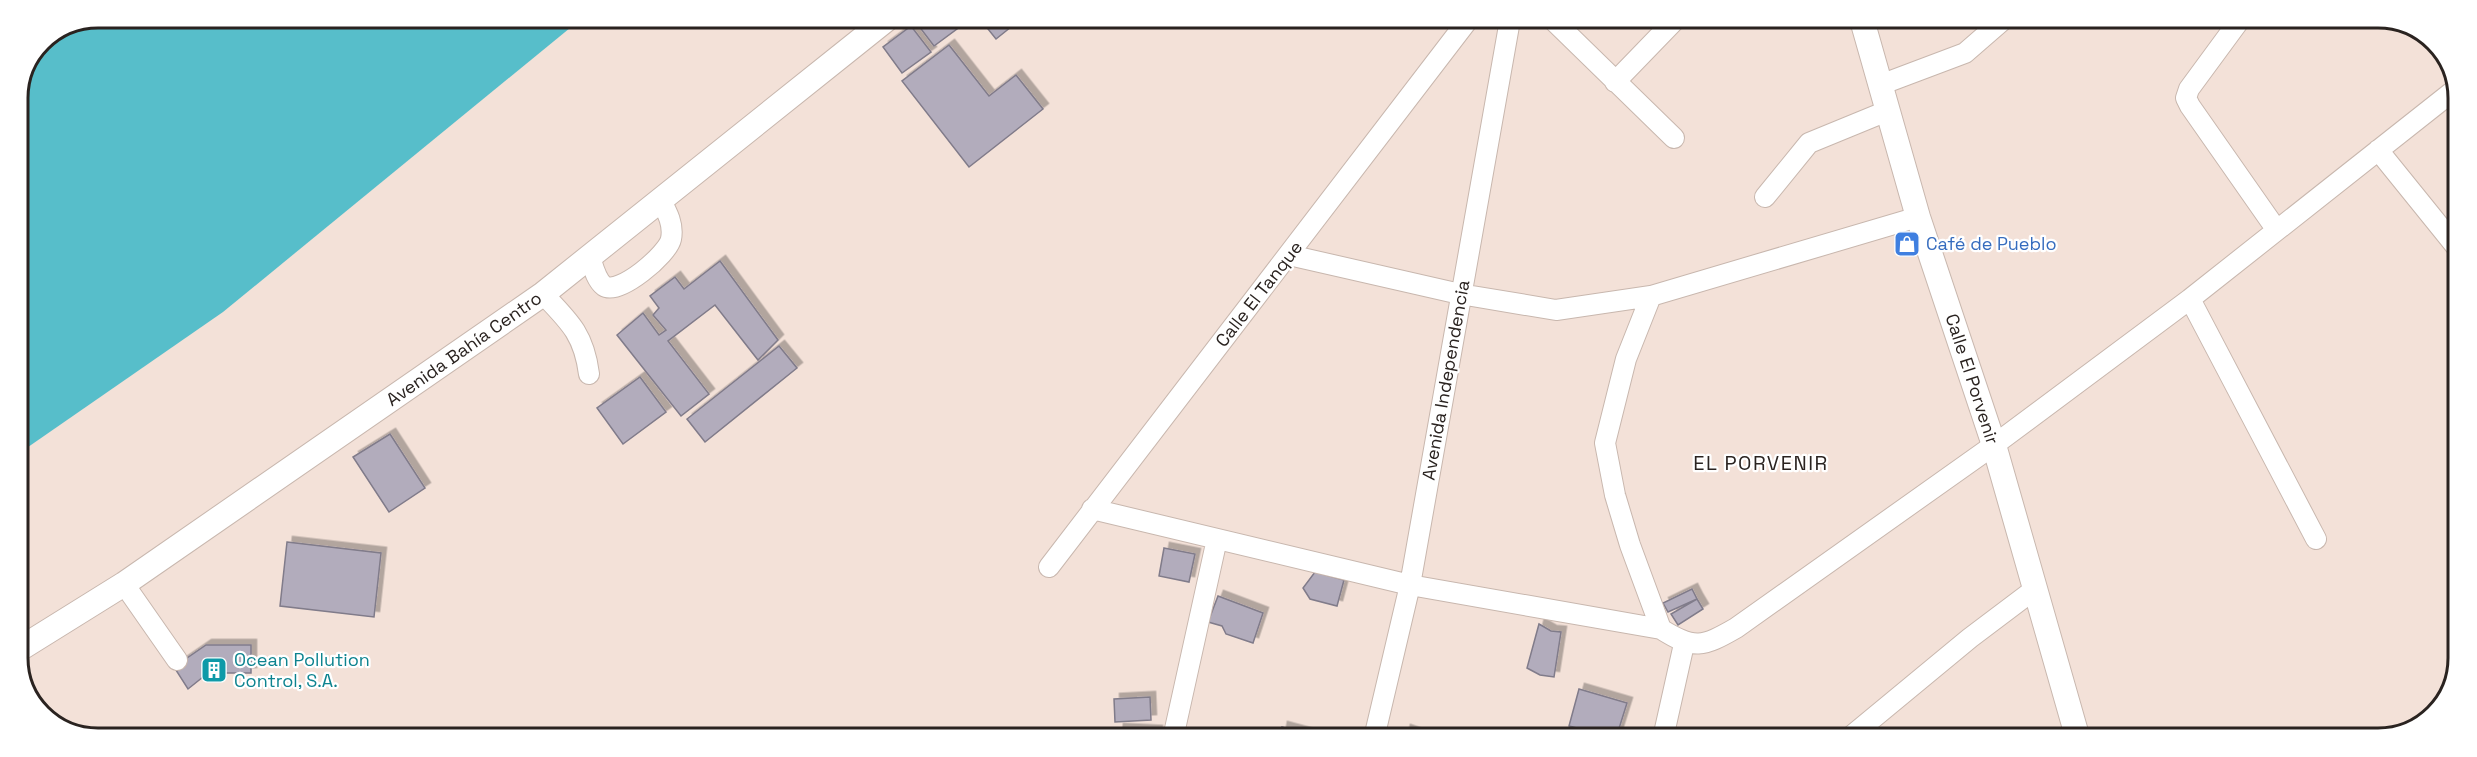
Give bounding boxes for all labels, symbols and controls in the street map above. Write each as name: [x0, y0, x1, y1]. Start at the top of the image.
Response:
shop icon: Café de Pueblo: [1892, 229, 1922, 259]
place label: Café de Pueblo: [1926, 232, 2057, 255]
street label: Calle El Tanque: [1210, 236, 1307, 351]
street label: Avenida Independencia: [1417, 278, 1474, 482]
street label: Avenida Bahía Centro: [382, 286, 546, 411]
street label: Calle El Porvenir: [1941, 311, 2004, 447]
district label: EL PORVENIR: [1693, 450, 1829, 476]
place label: Ocean Pollution Control, S.A.: [234, 648, 370, 692]
building icon: Ocean Pollution Control, S.A.: [199, 655, 229, 685]

